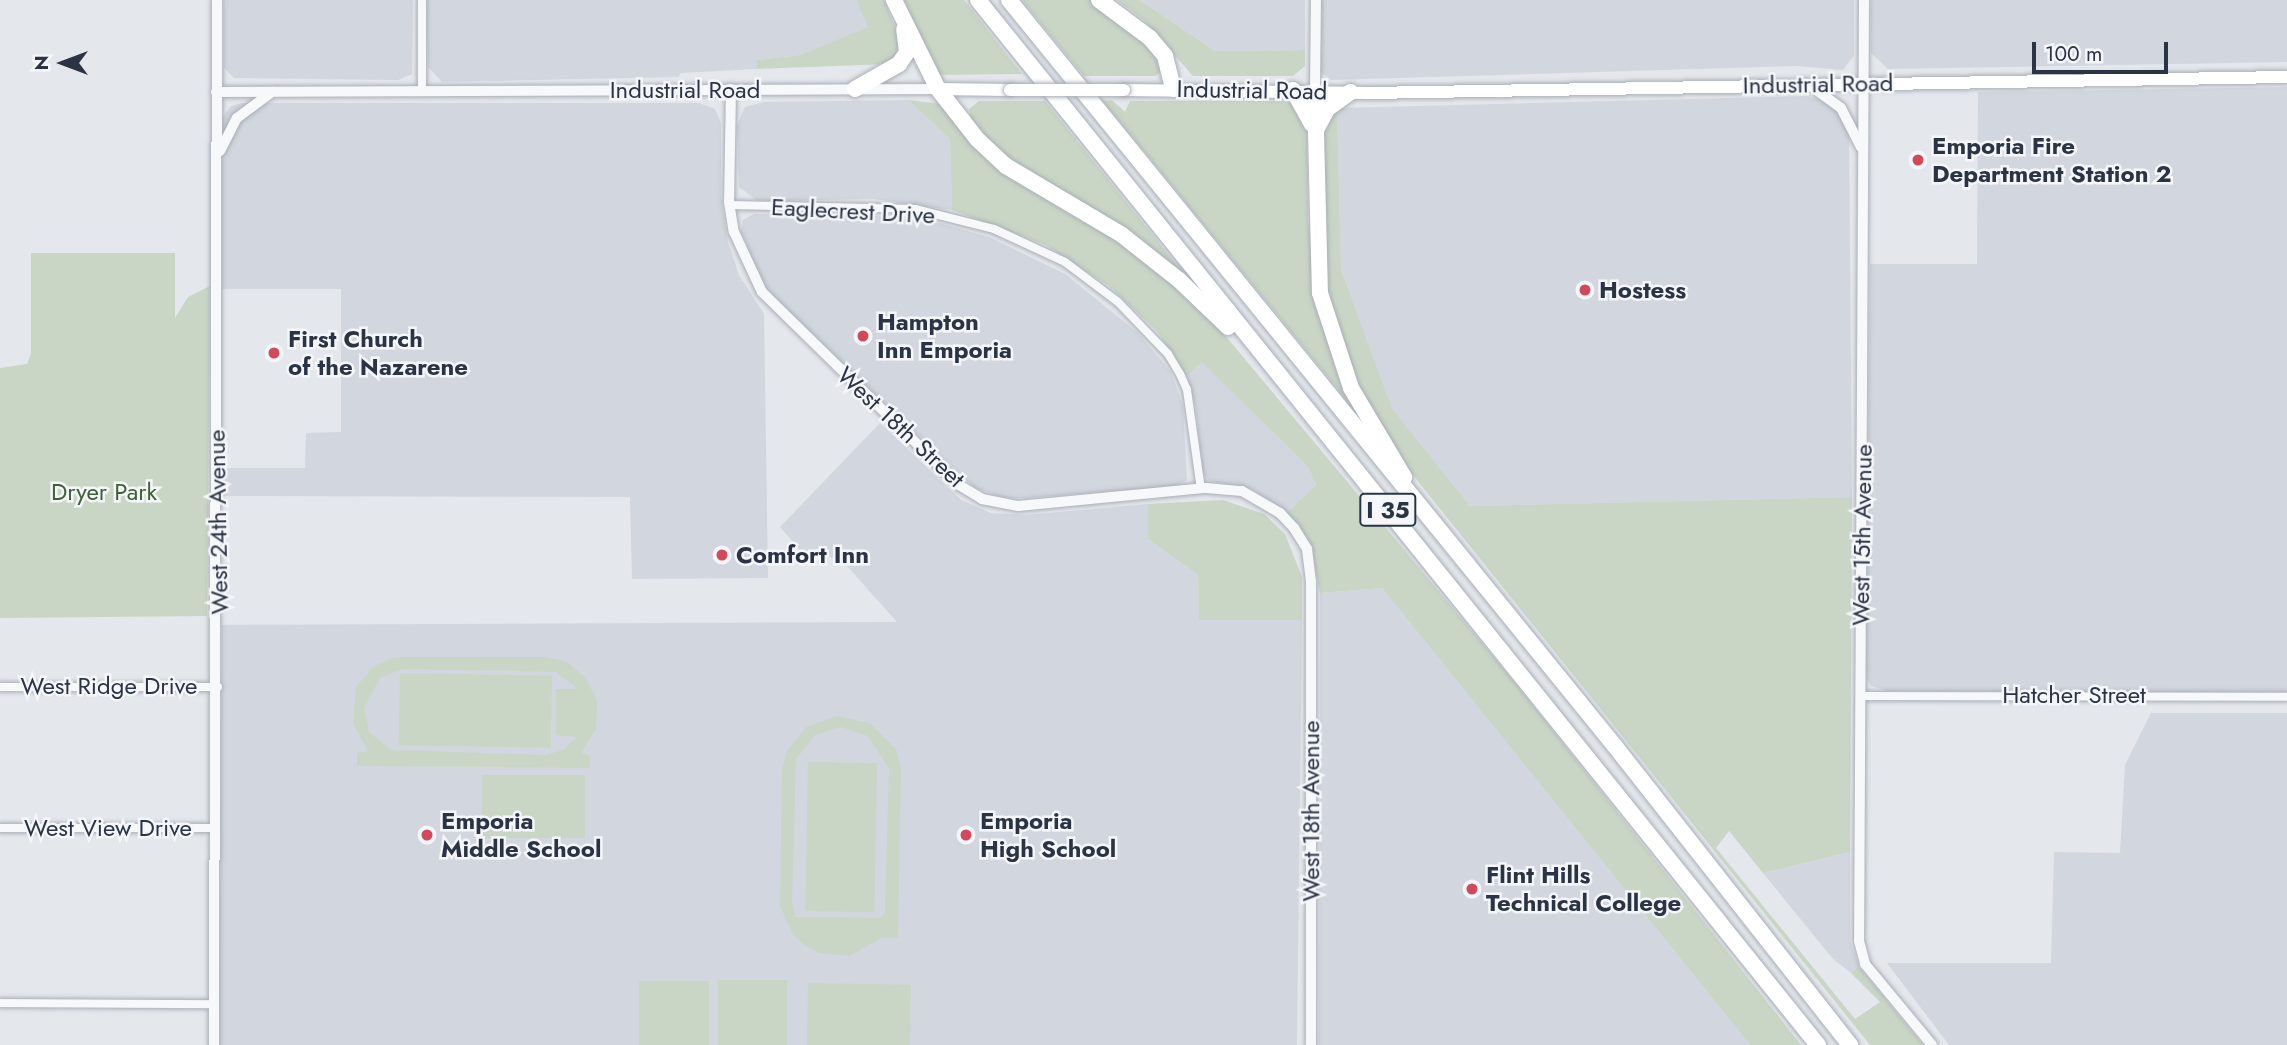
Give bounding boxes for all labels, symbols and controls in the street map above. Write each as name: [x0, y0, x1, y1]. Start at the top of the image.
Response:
north arrow: [28, 28, 98, 98]
scale bar: [2035, 28, 2172, 72]
text: 100 m: [2045, 39, 2102, 69]
text: N: [28, 55, 55, 71]
street label: Industrial Road: [1742, 68, 1894, 100]
street label: Industrial Road: [1176, 74, 1328, 106]
street label: Industrial Road: [610, 76, 760, 104]
place label: Emporia Fire Department Station 2: [1932, 132, 2171, 188]
marker: Emporia Fire Department Station 2: [1910, 152, 1926, 168]
street label: Eaglecrest Drive: [770, 192, 936, 230]
place label: Hostess: [1599, 276, 1686, 304]
marker: Hostess: [1577, 282, 1593, 298]
place label: Hampton Inn Emporia: [877, 308, 1012, 364]
place label: First Church of the Nazarene: [288, 325, 468, 381]
marker: Hampton Inn Emporia: [855, 328, 871, 344]
marker: First Church of the Nazarene: [266, 345, 282, 361]
street label: West 18th Street: [831, 361, 971, 493]
street label: West 24th Avenue: [202, 429, 234, 615]
street label: West 15th Avenue: [1846, 444, 1878, 626]
park label: Dryer Park: [51, 478, 157, 506]
road number: I 35: [1358, 490, 1418, 530]
place label: Comfort Inn: [736, 541, 869, 569]
marker: Comfort Inn: [714, 547, 730, 563]
street label: West Ridge Drive: [21, 672, 197, 700]
street label: Hatcher Street: [2002, 681, 2146, 709]
street label: West 18th Avenue: [1297, 720, 1325, 902]
place label: Emporia Middle School: [441, 807, 601, 863]
place label: Emporia High School: [980, 807, 1116, 863]
street label: West View Drive: [24, 814, 192, 842]
marker: Emporia Middle School: [419, 827, 435, 843]
marker: Emporia High School: [958, 827, 974, 843]
place label: Flint Hills Technical College: [1486, 861, 1681, 917]
marker: Flint Hills Technical College: [1464, 881, 1480, 897]

